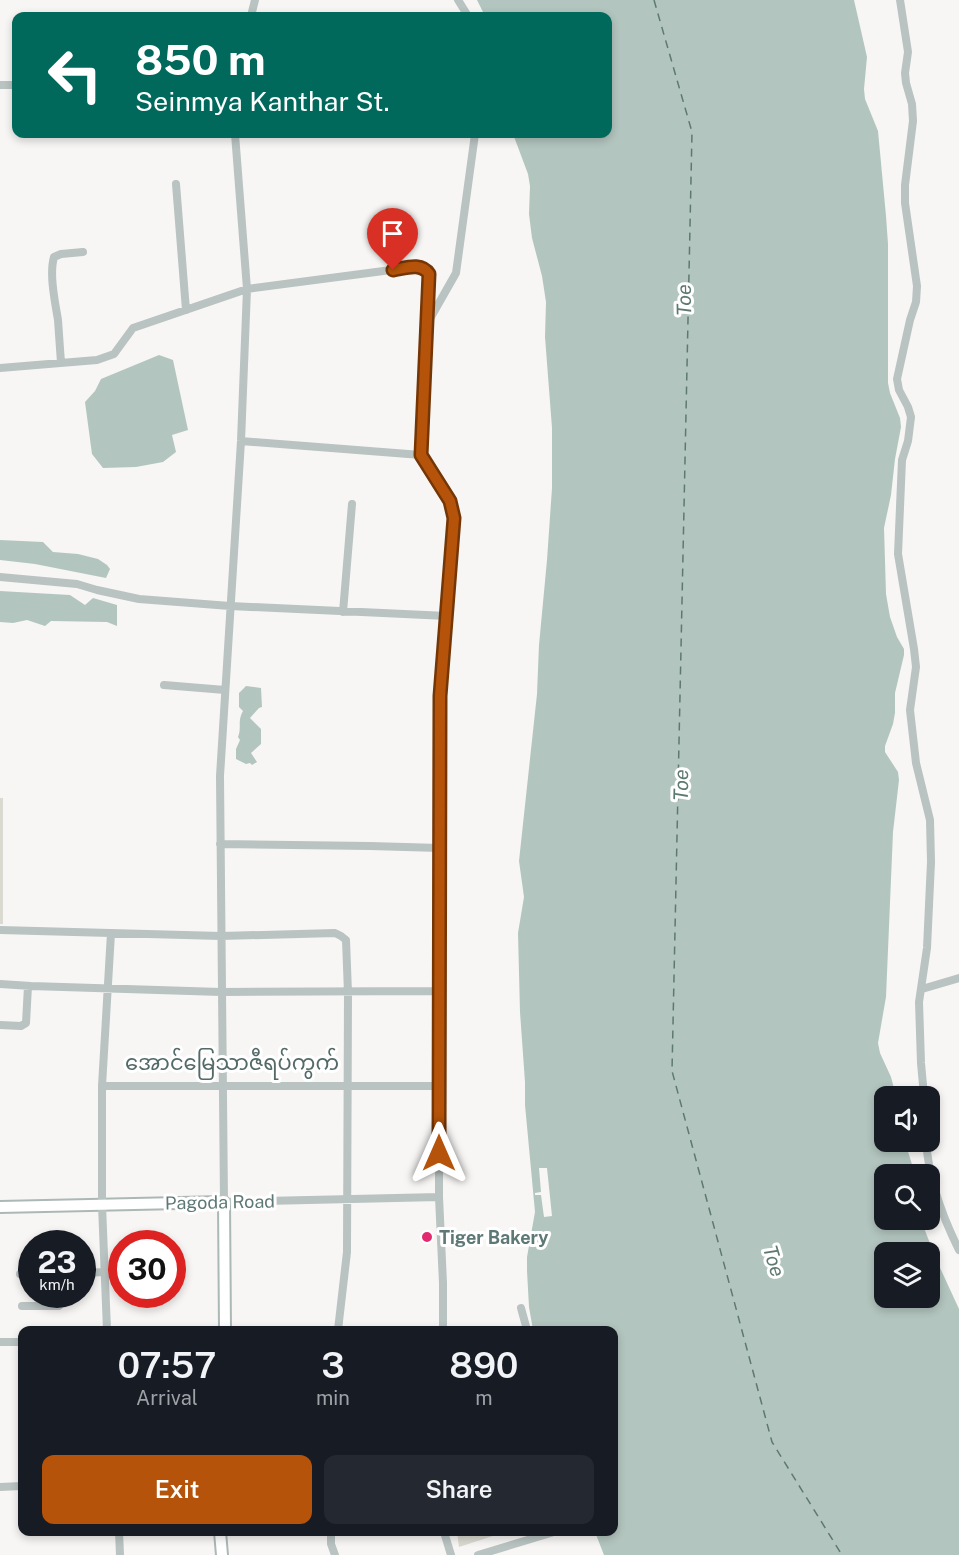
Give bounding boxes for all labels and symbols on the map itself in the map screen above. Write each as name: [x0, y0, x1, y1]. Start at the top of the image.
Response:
pin: [367, 208, 418, 270]
water label: Toe: [672, 284, 696, 316]
water label: Toe: [669, 769, 693, 801]
district label: အောင်မြေသာဇီရပ်ကွက်: [125, 1047, 339, 1080]
position arrow: [407, 1121, 471, 1185]
street label: Pagoda Road: [165, 1191, 275, 1213]
place label: Tiger Bakery: [439, 1227, 548, 1248]
speed limit sign: 30: [108, 1230, 186, 1308]
marker: Tiger Bakery: [420, 1230, 434, 1244]
water label: Toe: [758, 1242, 790, 1280]

